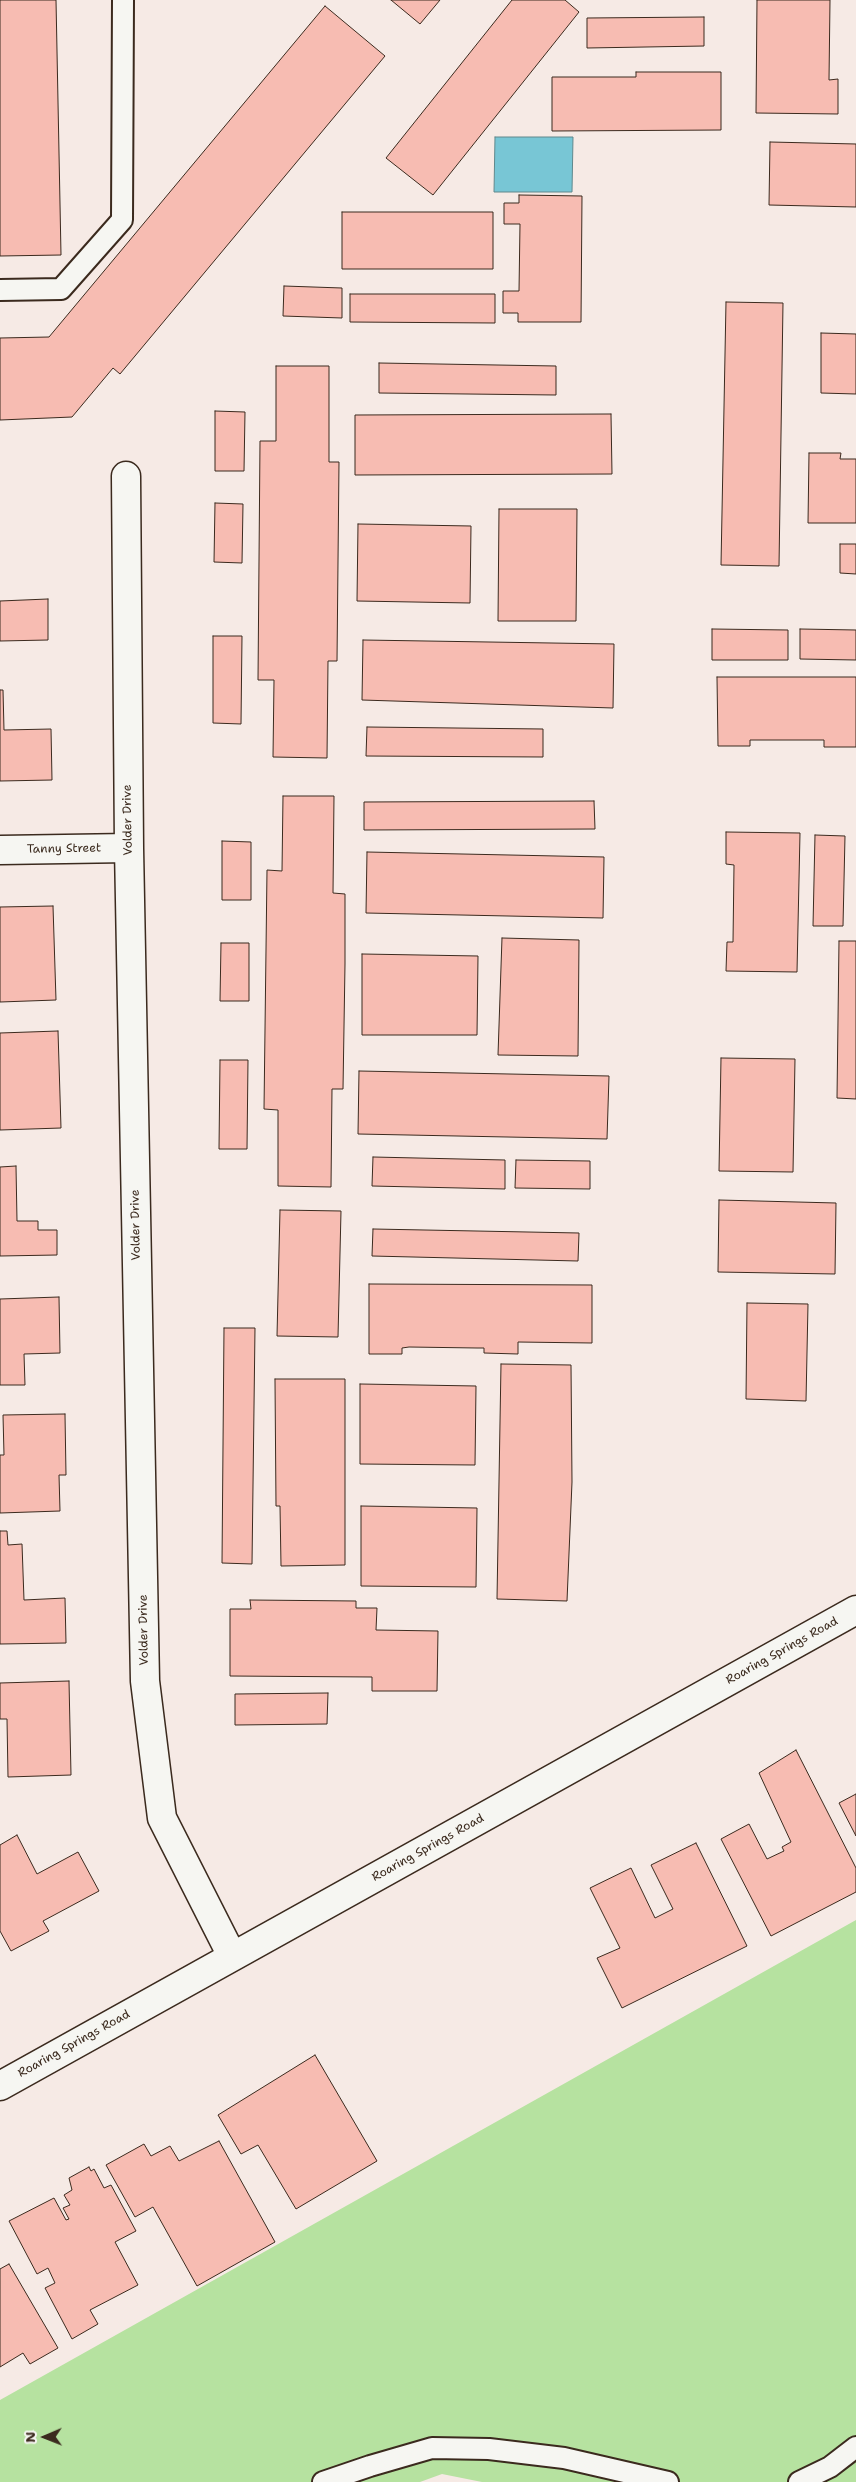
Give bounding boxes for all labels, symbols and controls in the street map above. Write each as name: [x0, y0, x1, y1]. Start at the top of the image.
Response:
street label: Volder Drive: [120, 784, 136, 856]
street label: Tanny Street: [27, 841, 101, 857]
street label: Volder Drive: [128, 1189, 144, 1261]
street label: Volder Drive: [136, 1594, 152, 1666]
street label: Roaring Springs Road: [723, 1614, 841, 1688]
street label: Roaring Springs Road: [369, 1811, 487, 1885]
street label: Roaring Springs Road: [15, 2007, 133, 2081]
north arrow: [20, 2412, 70, 2462]
text: N: [21, 2432, 39, 2443]

